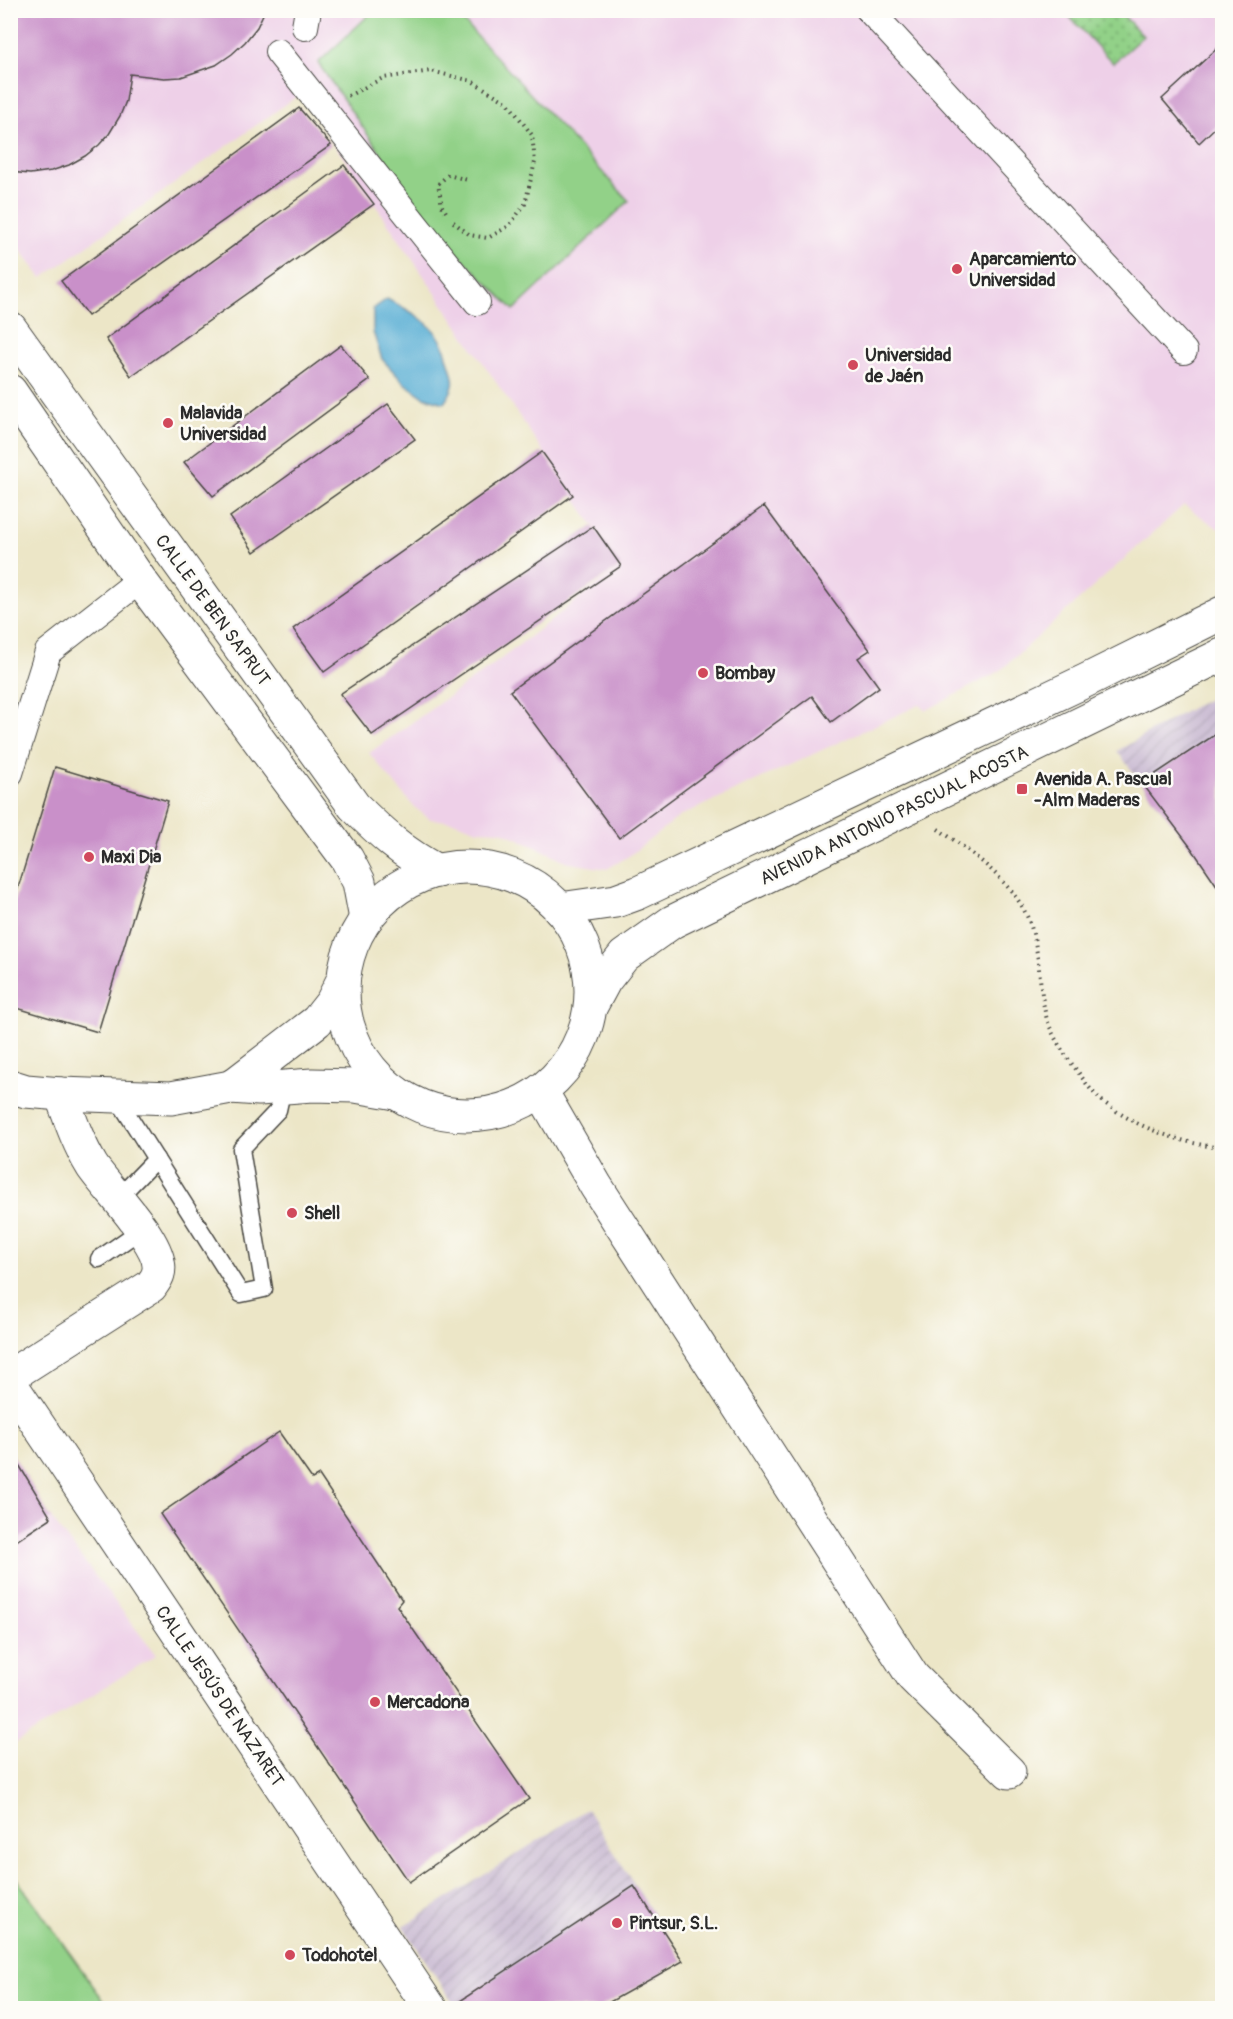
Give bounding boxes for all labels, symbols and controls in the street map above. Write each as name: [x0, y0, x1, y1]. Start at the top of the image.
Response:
place label: Aparcamiento Universidad: [969, 248, 1076, 292]
marker: Aparcamiento Universidad: [950, 262, 964, 276]
place label: Universidad de Jaén: [865, 344, 952, 388]
marker: Universidad de Jaén: [846, 358, 860, 372]
place label: Malavida Universidad: [180, 402, 267, 446]
marker: Malavida Universidad: [161, 416, 175, 430]
street label: CALLE DE BEN SAPRUT: [150, 530, 275, 690]
place label: Bombay: [715, 662, 776, 685]
marker: Bombay: [696, 666, 710, 680]
street label: AVENIDA ANTONIO PASCUAL ACOSTA: [756, 740, 1032, 891]
place label: Avenida A. Pascual -Alm Maderas: [1034, 768, 1172, 812]
marker: Avenida A. Pascual -Alm Maderas: [1015, 782, 1029, 796]
place label: Maxi Dia: [101, 846, 162, 869]
marker: Maxi Dia: [82, 850, 96, 864]
place label: Shell: [304, 1202, 340, 1225]
marker: Shell: [285, 1206, 299, 1220]
street label: CALLE JESÚS DE NAZARET: [150, 1601, 289, 1791]
place label: Mercadona: [387, 1691, 470, 1714]
marker: Mercadona: [368, 1695, 382, 1709]
place label: Pintsur, S.L.: [629, 1912, 718, 1935]
marker: Pintsur, S.L.: [610, 1916, 624, 1930]
place label: Todohotel: [301, 1944, 378, 1967]
marker: Todohotel: [283, 1948, 297, 1962]

